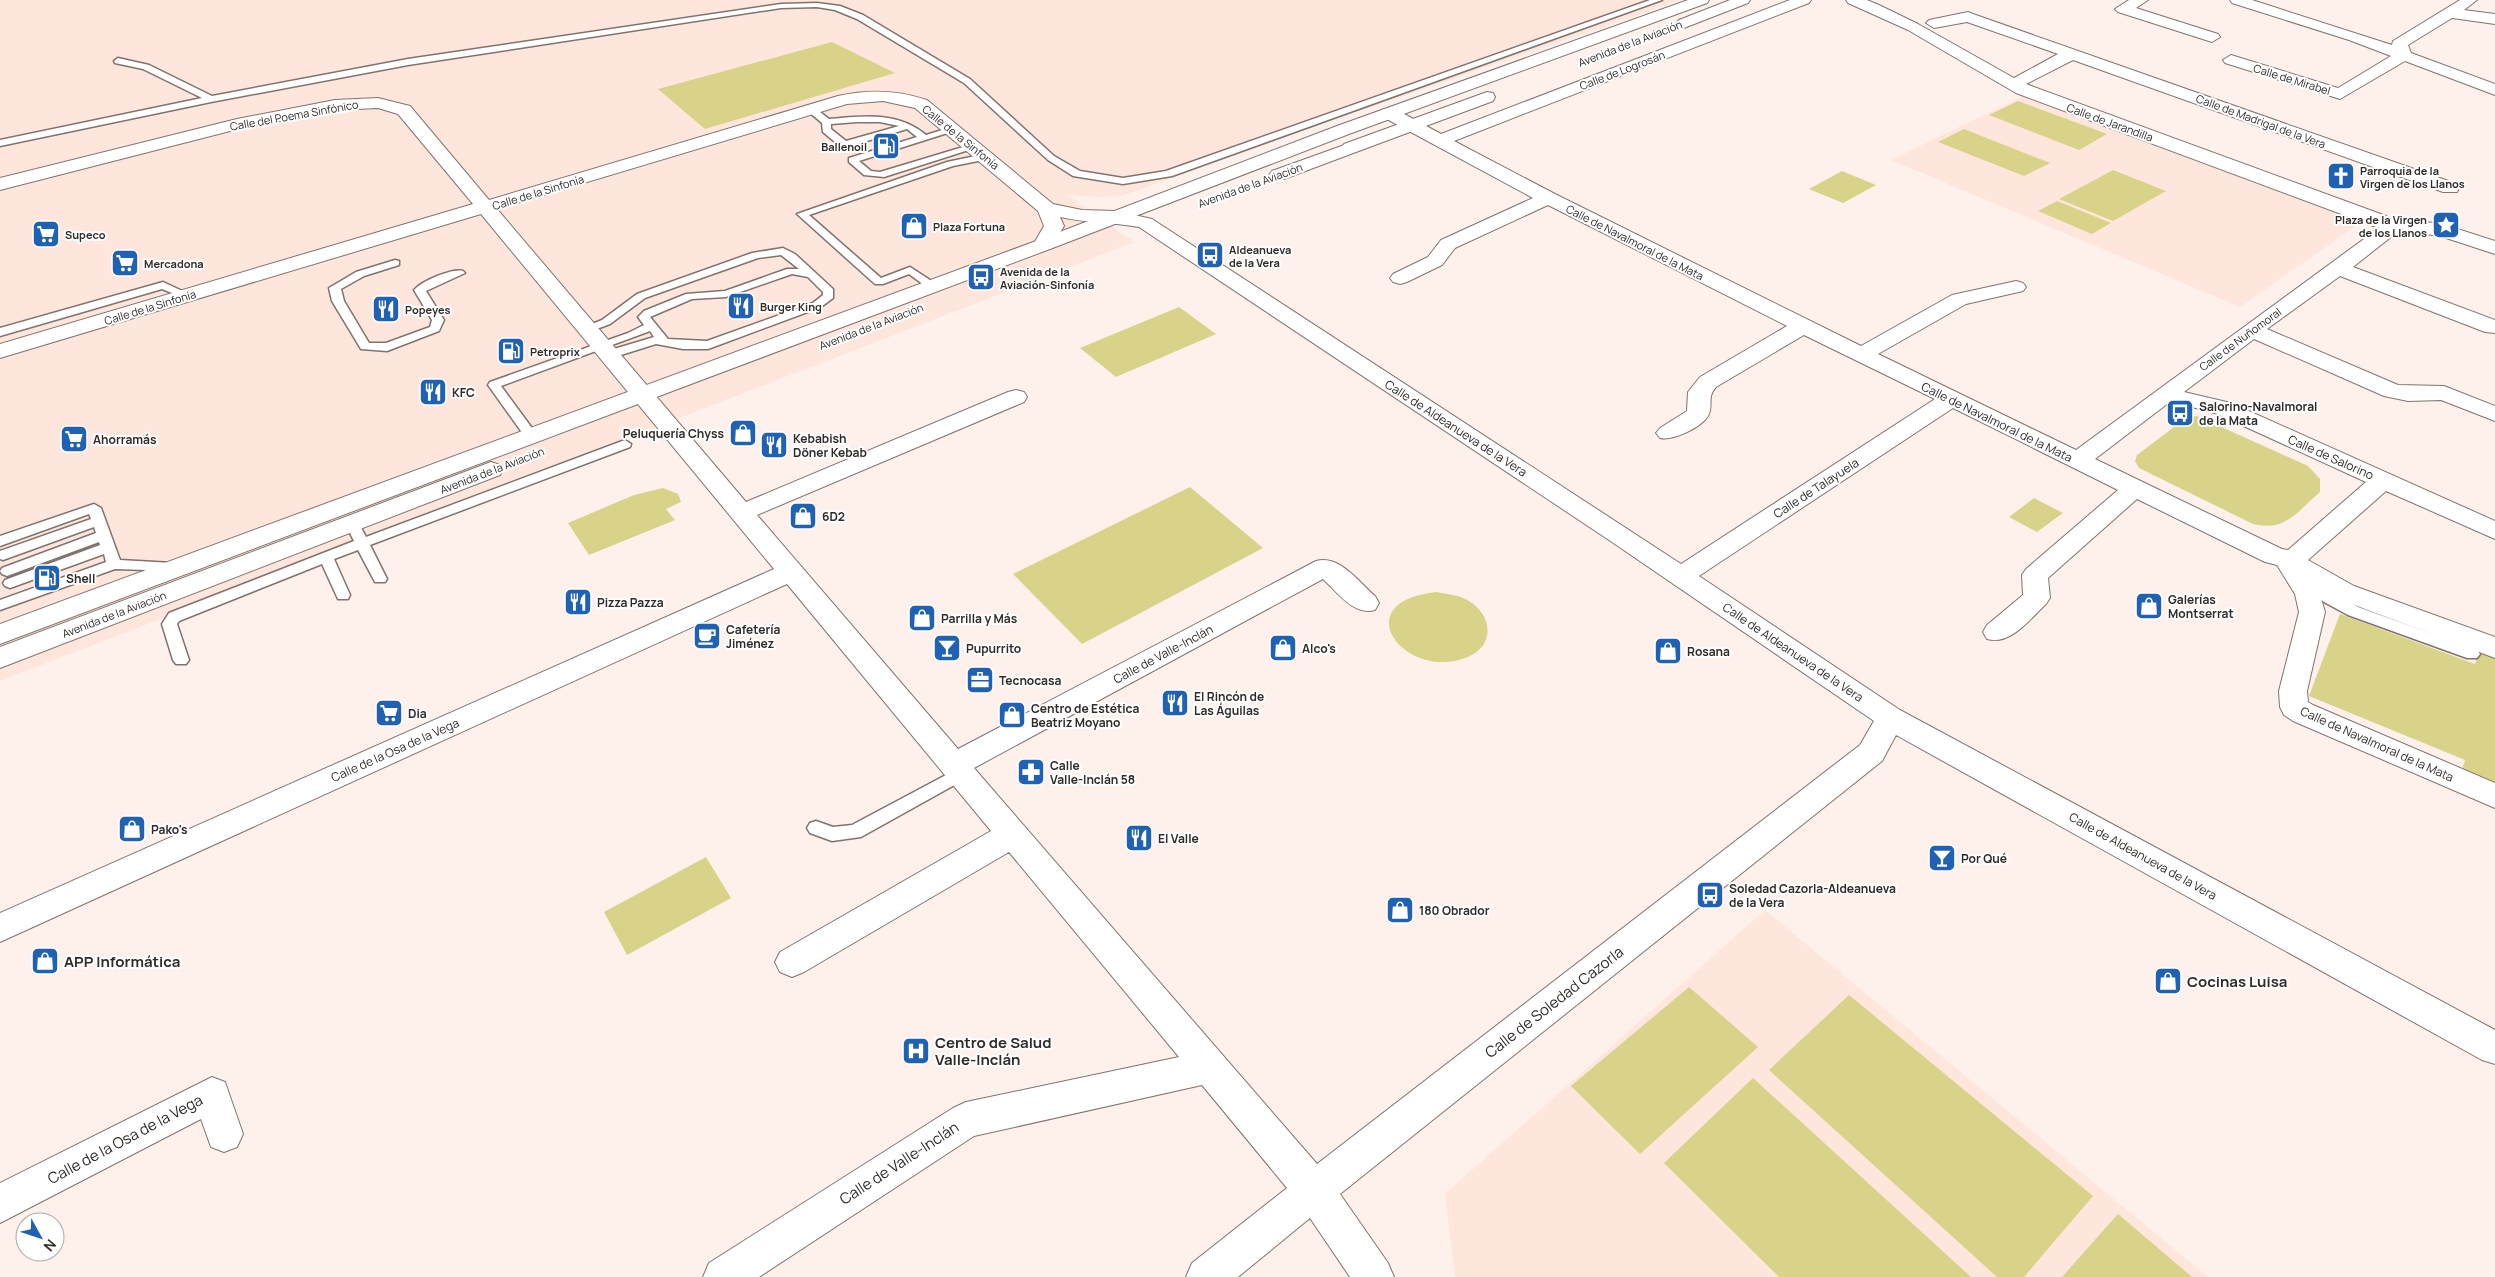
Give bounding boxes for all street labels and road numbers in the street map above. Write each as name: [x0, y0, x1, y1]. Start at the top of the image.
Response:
street label: Avenida de la Aviación: [1576, 16, 1684, 70]
street label: Calle de Logrosán: [1577, 47, 1667, 93]
street label: Calle de Mirabel: [2252, 60, 2332, 98]
street label: Calle de Madrigal de la Vera: [2194, 91, 2328, 151]
street label: Calle del Poema Sinfónico: [229, 96, 360, 134]
street label: Calle de Jarandilla: [2065, 99, 2155, 145]
street label: Calle de la Sinfonía: [919, 101, 1003, 173]
street label: Avenida de la Aviación: [1196, 159, 1304, 211]
street label: Calle de la Sinfonía: [490, 171, 586, 213]
street label: Calle de Navalmoral de la Mata: [1564, 201, 1706, 283]
street label: Calle de la Sinfonía: [102, 286, 198, 328]
street label: Avenida de la Aviación: [817, 299, 925, 353]
street label: Calle de Nuñomoral: [2196, 304, 2284, 374]
street label: Calle de Aldeanueva de la Vera: [1382, 376, 1530, 480]
street label: Calle de Navalmoral de la Mata: [1918, 378, 2076, 466]
street label: Calle de Salorino: [2285, 431, 2377, 483]
street label: Avenida de la Aviación: [438, 443, 546, 497]
street label: Calle de Talayuela: [1770, 454, 1862, 522]
street label: Avenida de la Aviación: [60, 587, 168, 641]
street label: Calle de Aldeanueva de la Vera: [1719, 598, 1867, 706]
street label: Calle de Valle-Inclán: [1110, 620, 1216, 688]
street label: Calle de Navalmoral de la Mata: [2298, 702, 2456, 786]
street label: Calle de la Osa de la Vega: [328, 714, 462, 786]
street label: Calle de Aldeanueva de la Vera: [2066, 808, 2220, 904]
street label: Calle de Soledad Cazorla: [1480, 941, 1628, 1063]
street label: Calle de la Osa de la Vega: [44, 1089, 206, 1189]
street label: Calle de Valle-Inclán: [835, 1116, 963, 1210]

